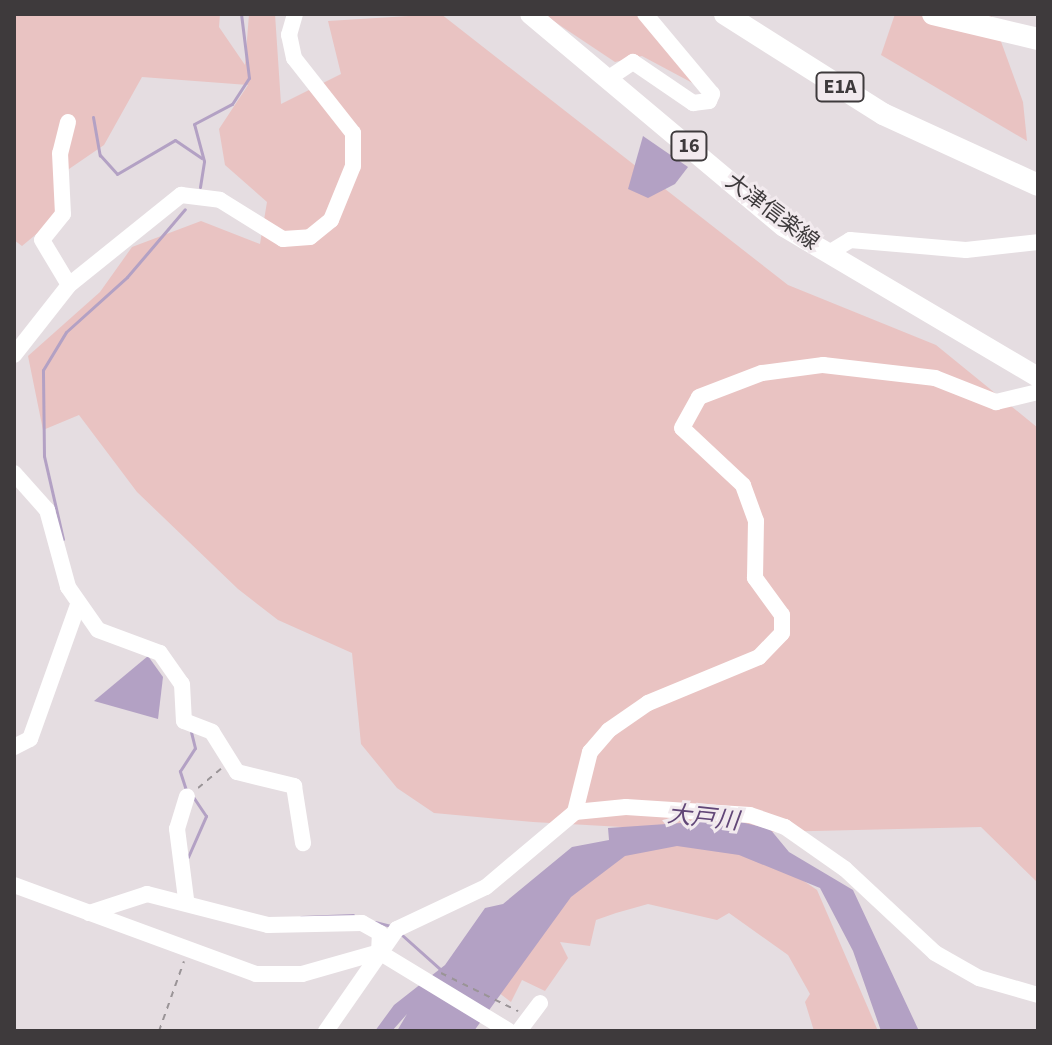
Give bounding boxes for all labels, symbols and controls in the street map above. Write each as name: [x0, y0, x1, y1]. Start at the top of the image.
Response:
road number: E1A: [814, 71, 866, 103]
road number: 16: [669, 130, 709, 162]
street label: 大津信楽線: [720, 168, 824, 256]
water label: 大戸川: [666, 800, 740, 836]

